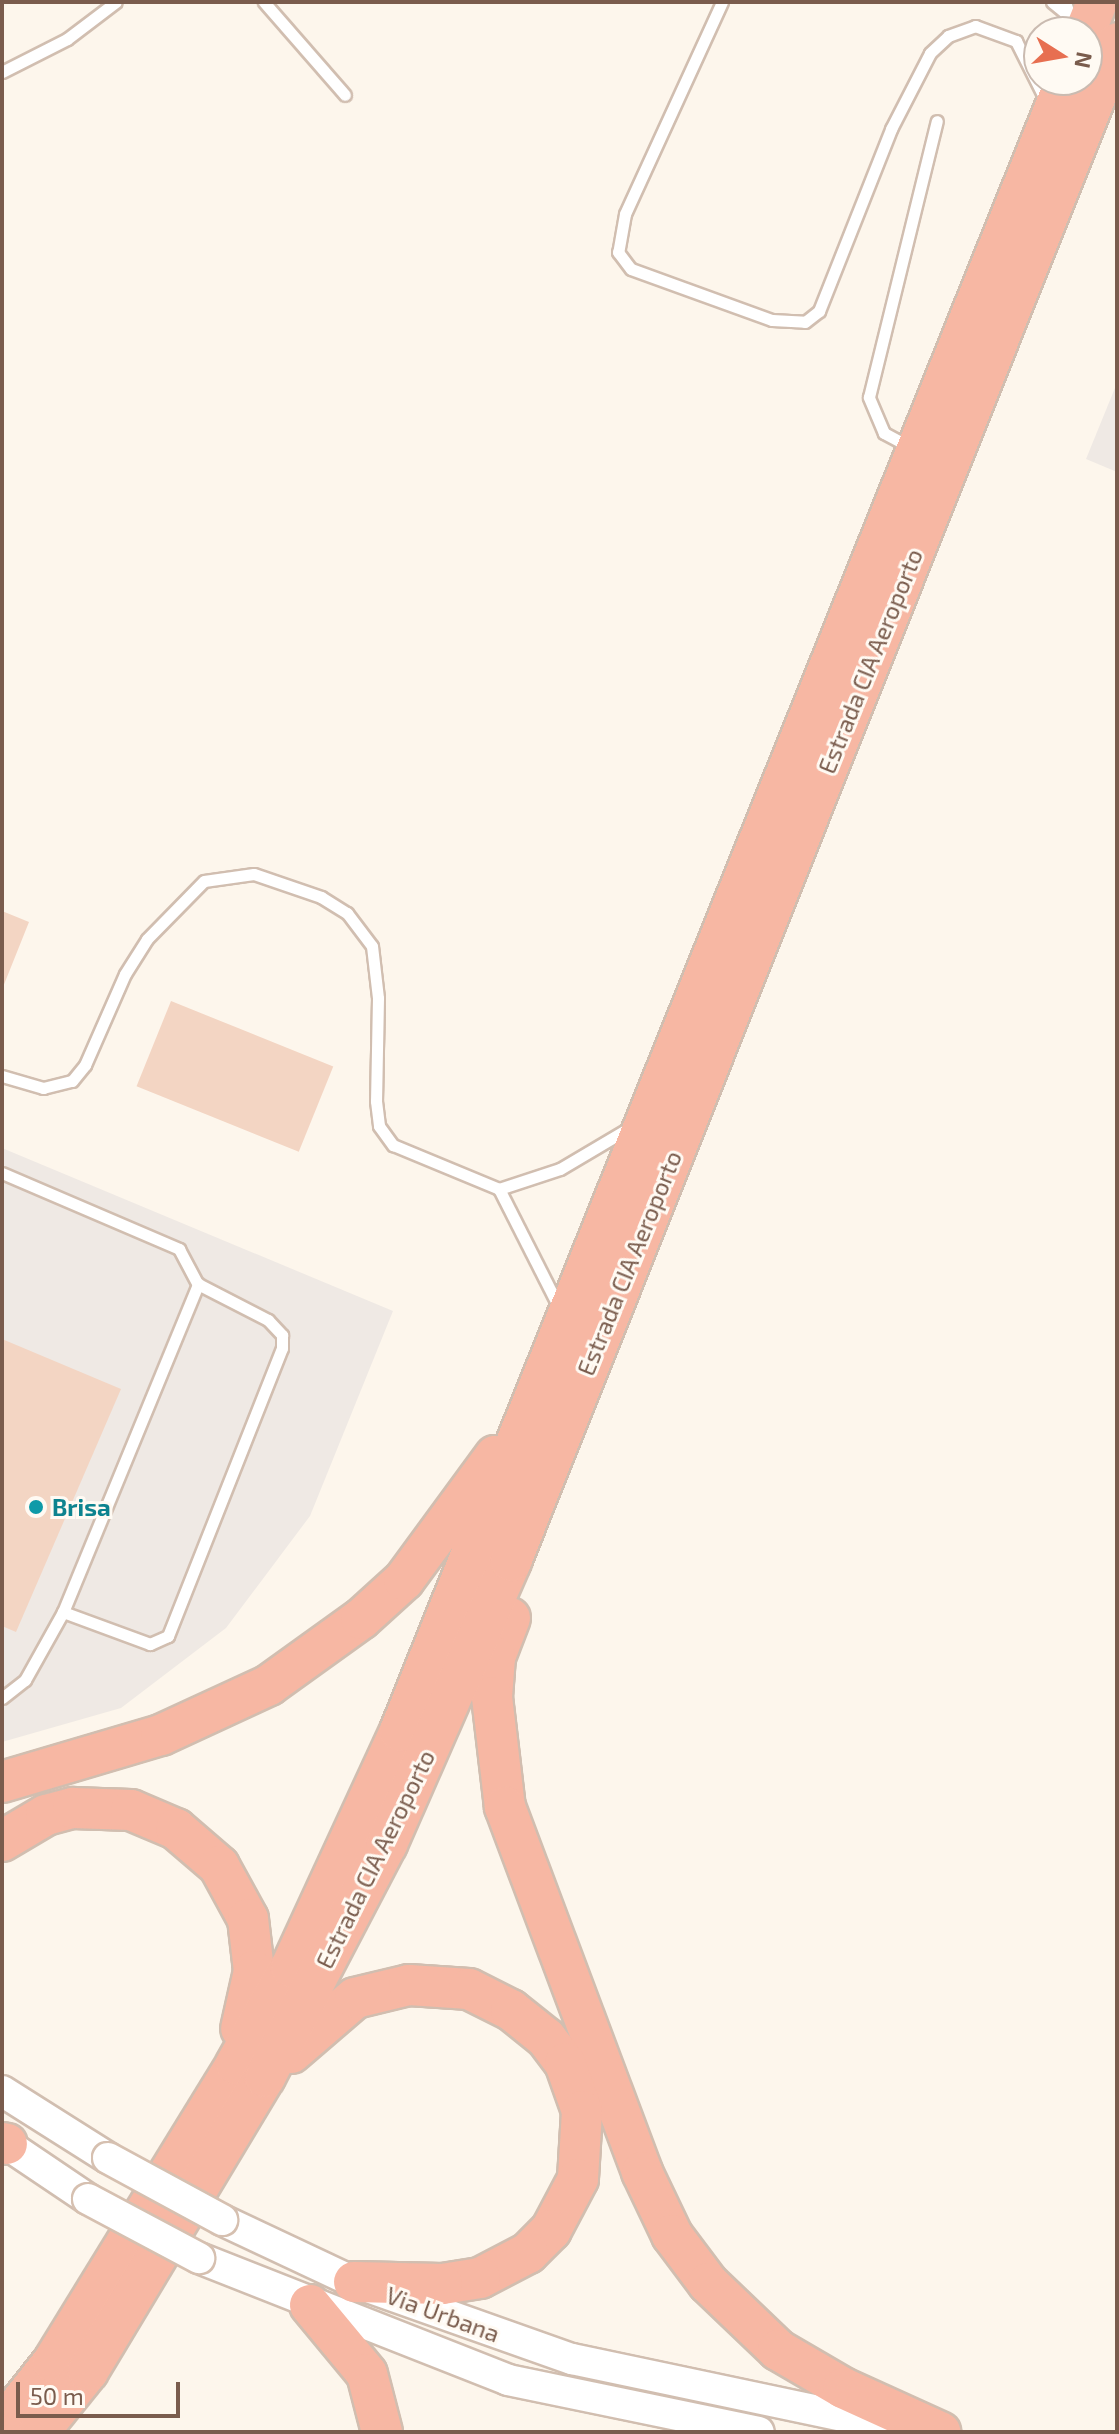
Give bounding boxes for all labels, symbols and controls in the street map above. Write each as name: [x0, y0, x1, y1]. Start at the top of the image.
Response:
north arrow: [1023, 16, 1103, 96]
text: N: [1070, 50, 1099, 70]
street label: Estrada CIA Aeroporto: [812, 544, 928, 778]
street label: Estrada CIA Aeroporto: [571, 1146, 687, 1380]
place label: Brisa: [52, 1493, 111, 1521]
marker: Brisa: [27, 1498, 45, 1516]
street label: Estrada CIA Aeroporto: [309, 1744, 441, 1974]
street label: Via Urbana: [382, 2280, 504, 2348]
scale bar: [20, 2366, 184, 2416]
text: 50 m: [30, 2381, 84, 2410]

